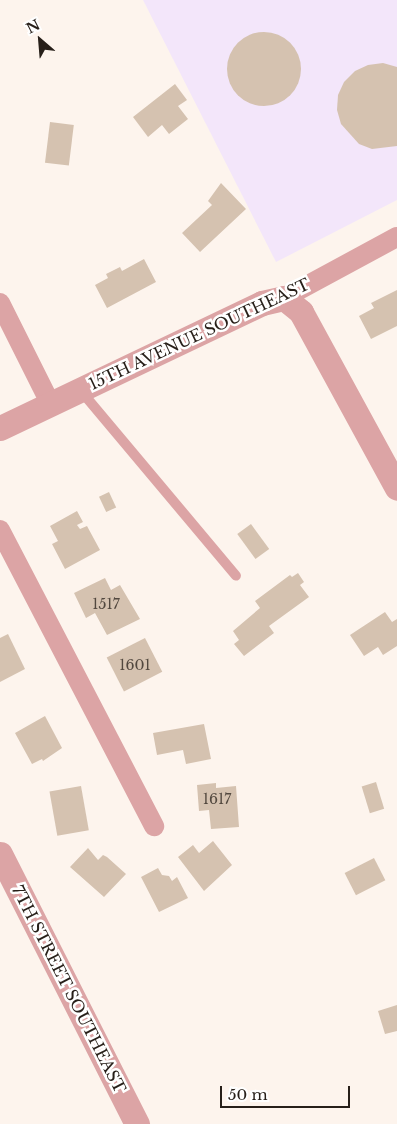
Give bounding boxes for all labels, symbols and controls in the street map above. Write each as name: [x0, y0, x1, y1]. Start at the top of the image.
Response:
north arrow: [15, 15, 65, 65]
text: N: [23, 16, 43, 38]
street label: 15TH AVENUE SOUTHEAST: [85, 274, 313, 394]
house number: 1517: [92, 596, 120, 612]
house number: 1601: [119, 657, 151, 673]
house number: 1617: [203, 791, 231, 807]
street label: 7TH STREET SOUTHEAST: [8, 882, 130, 1096]
scale bar: [222, 1076, 352, 1108]
text: 50 m: [228, 1085, 268, 1104]

